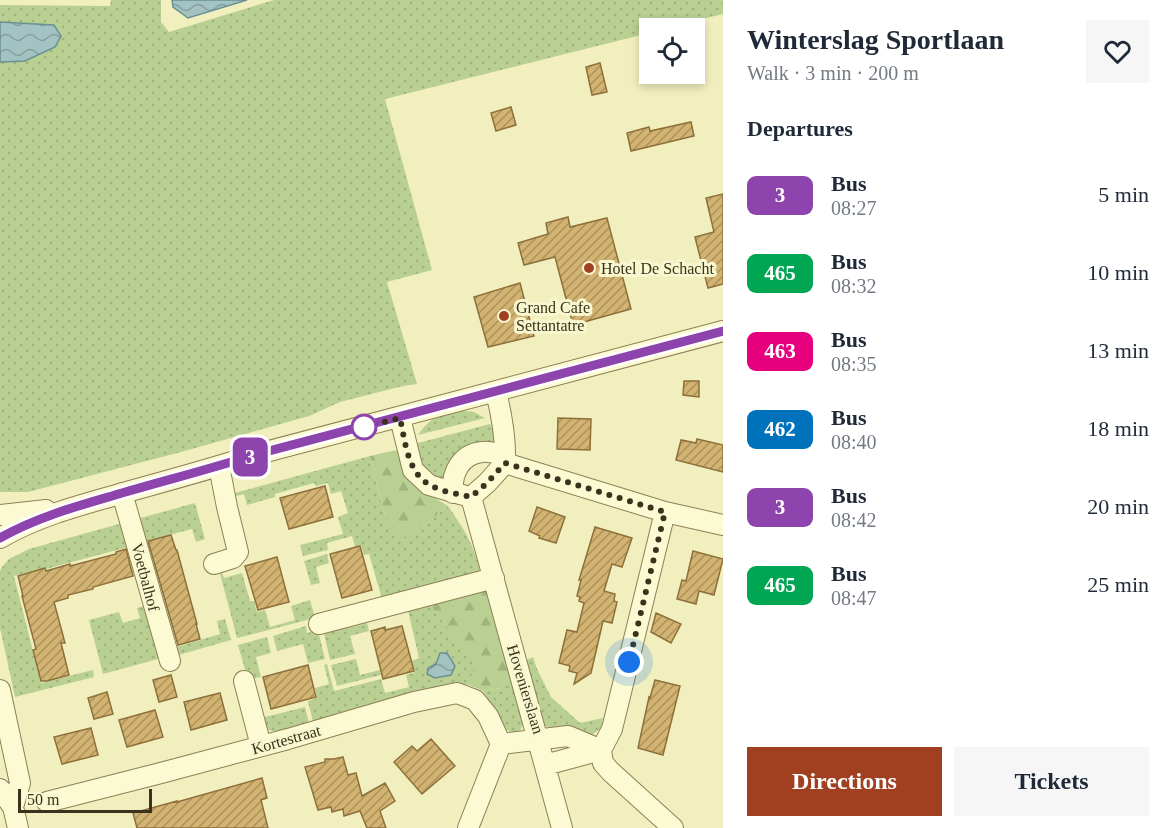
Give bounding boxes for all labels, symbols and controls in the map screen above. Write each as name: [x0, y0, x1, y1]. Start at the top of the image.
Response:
map controls: [639, 18, 705, 84]
button: locate: [639, 18, 705, 84]
button: heart: [1086, 20, 1149, 83]
text: Winterslag Sportlaan: [747, 24, 1004, 55]
text: Walk · 3 min · 200 m: [747, 62, 919, 84]
text: Departures: [747, 116, 853, 141]
text: Bus: [831, 171, 866, 196]
text: 5 min: [1098, 182, 1149, 207]
text: 3: [775, 183, 785, 207]
text: 08:27: [831, 197, 877, 219]
text: Bus: [831, 249, 866, 274]
place label: Hotel De Schacht: [601, 260, 714, 277]
text: 10 min: [1087, 260, 1149, 285]
marker: Hotel De Schacht: [582, 261, 596, 275]
text: 465: [764, 261, 796, 285]
text: 08:32: [831, 275, 877, 297]
place label: Grand Cafe Settantatre: [516, 299, 590, 334]
marker: Grand Cafe Settantatre: [497, 309, 511, 323]
text: Bus: [831, 327, 866, 352]
text: 13 min: [1087, 338, 1149, 363]
text: 463: [764, 339, 796, 363]
text: 08:35: [831, 353, 877, 375]
text: Bus: [831, 405, 866, 430]
unlabelled marker: [351, 414, 377, 440]
text: 18 min: [1087, 416, 1149, 441]
text: 462: [764, 417, 796, 441]
text: 08:40: [831, 431, 877, 453]
line badge: 3: [230, 438, 270, 476]
text: 3: [245, 445, 255, 469]
text: Bus: [831, 483, 866, 508]
text: 20 min: [1087, 494, 1149, 519]
text: 3: [775, 495, 785, 519]
text: 08:42: [831, 509, 877, 531]
street label: Voetbalhof: [128, 541, 163, 614]
text: Bus: [831, 561, 866, 586]
text: 25 min: [1087, 572, 1149, 597]
text: 465: [764, 573, 796, 597]
text: 08:47: [831, 587, 877, 609]
street label: Hovenierslaan: [504, 642, 547, 736]
your location: [614, 647, 644, 677]
street label: Kortestraat: [250, 721, 323, 757]
button: Directions: [747, 747, 942, 816]
button: Tickets: [954, 747, 1149, 816]
scale bar: [18, 786, 152, 814]
text: 50 m: [27, 791, 59, 808]

